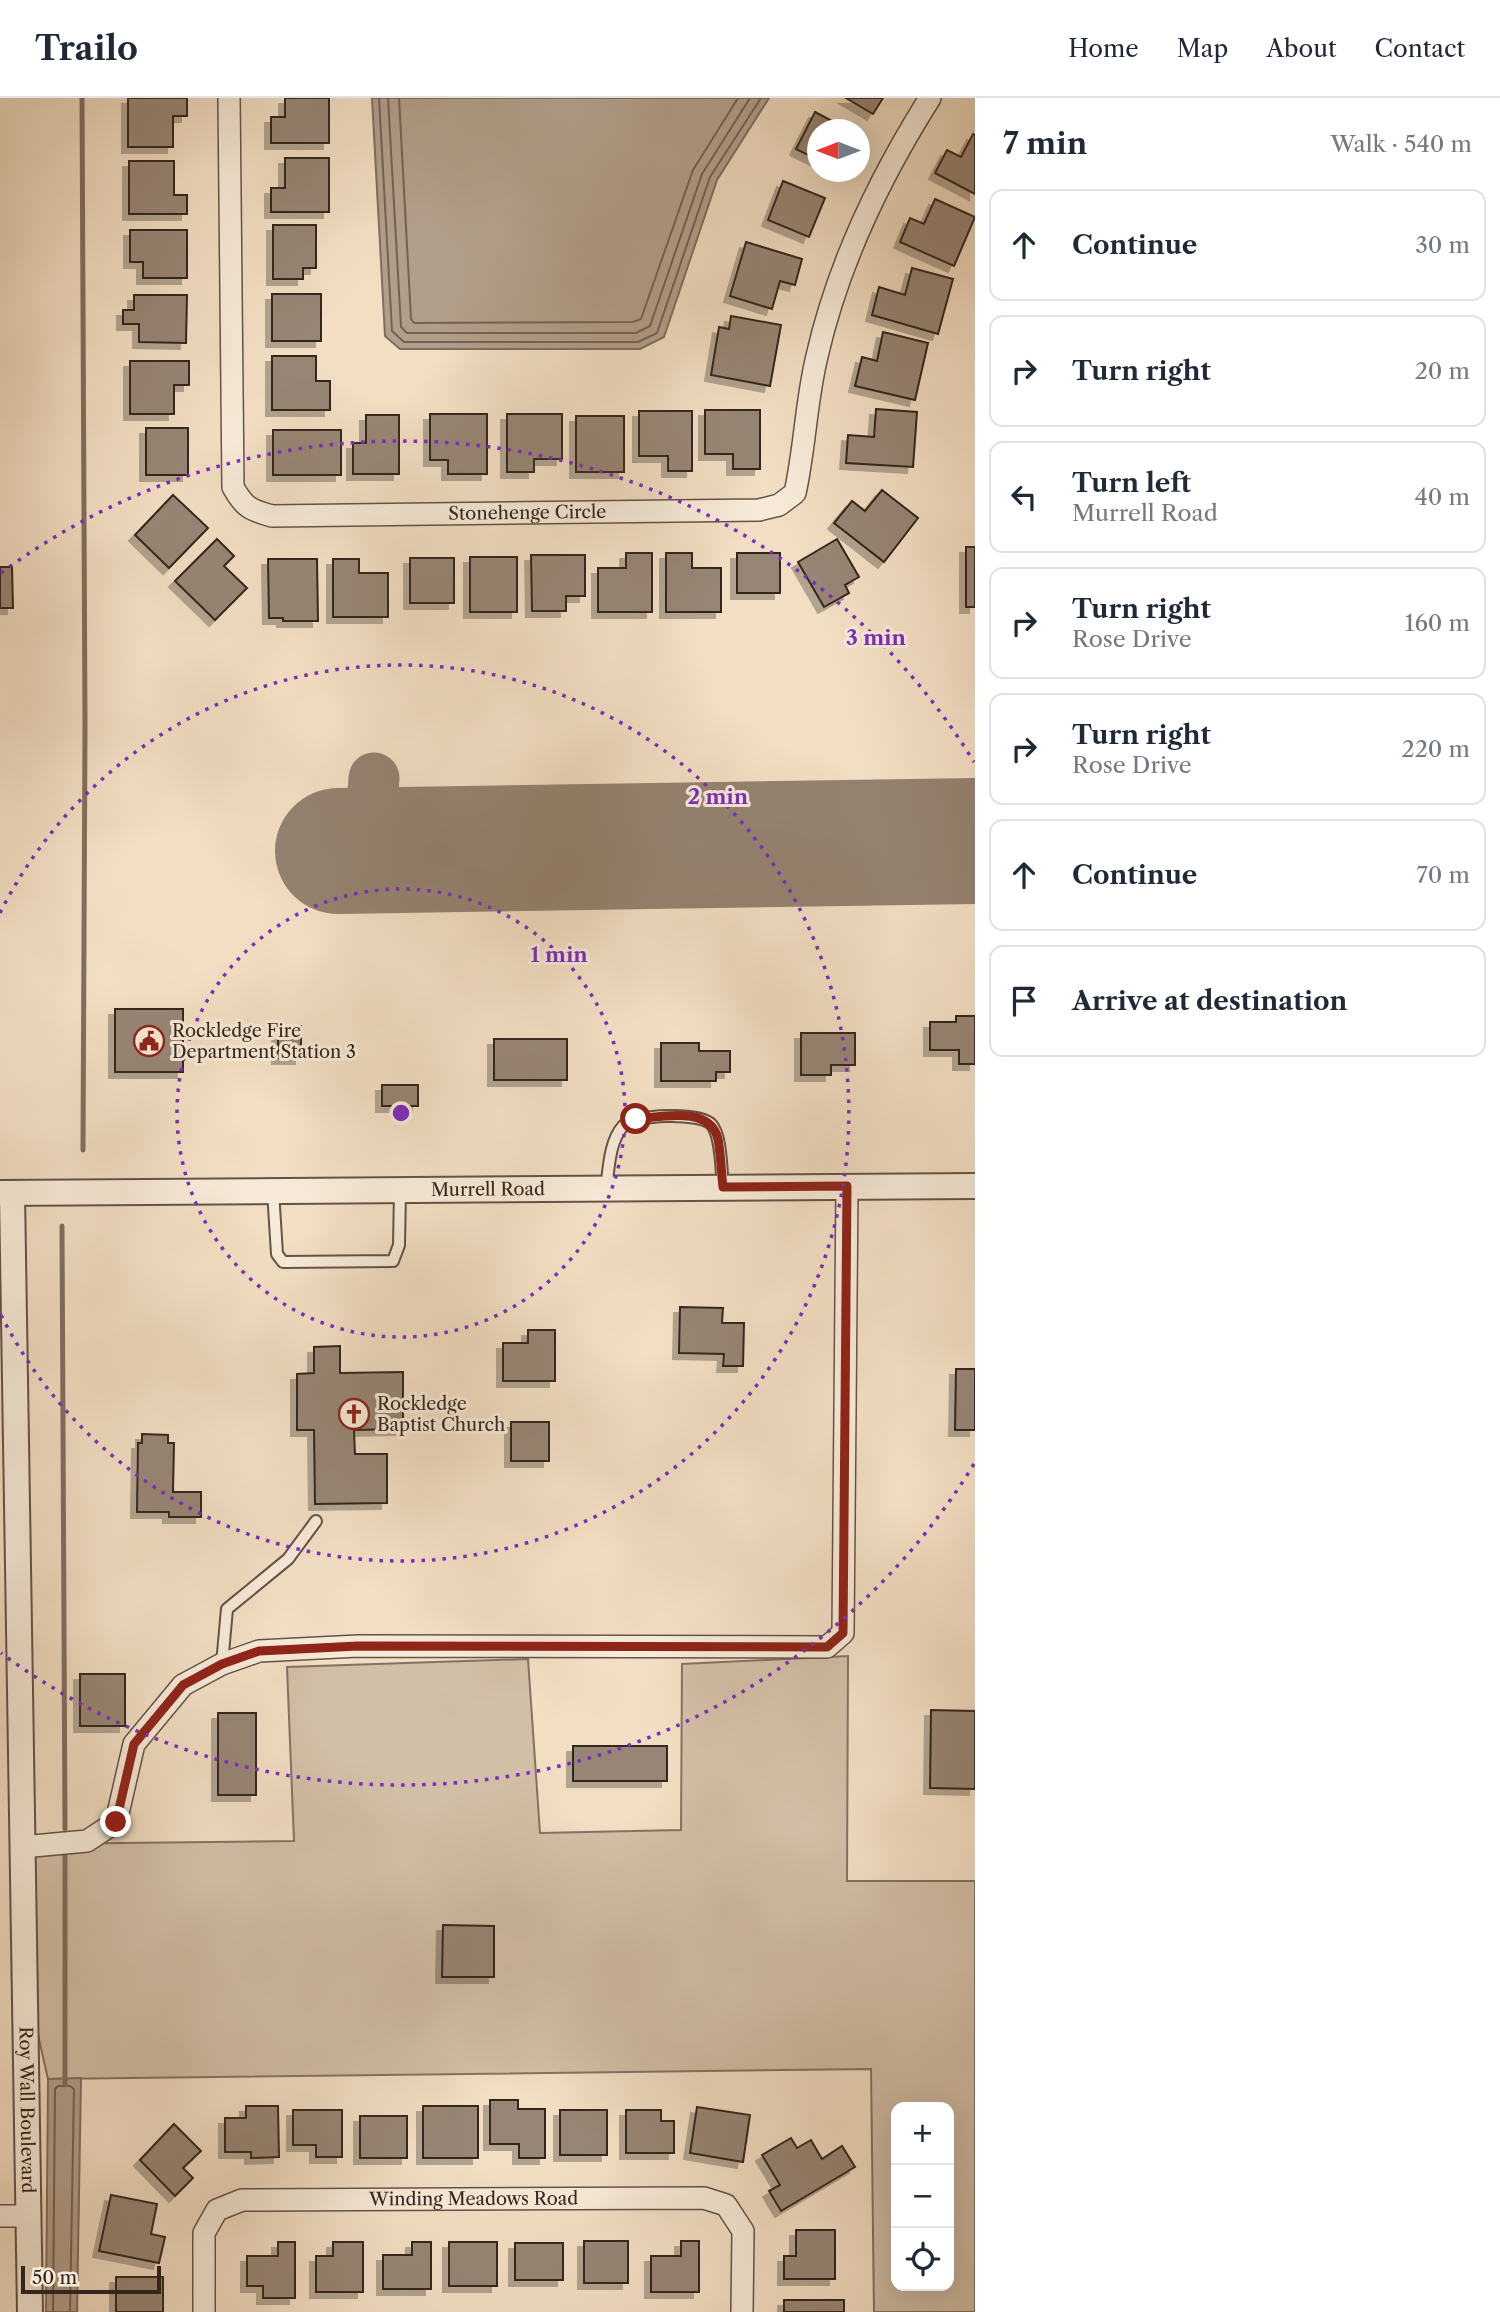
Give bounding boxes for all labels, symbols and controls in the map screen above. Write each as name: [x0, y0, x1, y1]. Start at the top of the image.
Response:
text: Trailo: [35, 28, 138, 69]
text: Home: [1068, 34, 1139, 63]
text: Map: [1177, 34, 1228, 63]
text: About: [1266, 34, 1337, 63]
text: Contact: [1375, 34, 1465, 63]
north arrow: [807, 119, 870, 182]
text: 7 min: [1003, 125, 1087, 162]
text: Walk · 540 m: [1330, 130, 1472, 158]
icon: ahead: [1005, 226, 1043, 264]
text: Continue: [1072, 229, 1197, 261]
text: 30 m: [1415, 231, 1470, 259]
icon: right: [1005, 352, 1043, 390]
text: Turn right: [1072, 355, 1211, 387]
text: 20 m: [1415, 357, 1470, 385]
text: Turn left: [1072, 467, 1191, 499]
icon: left: [1005, 478, 1043, 516]
text: 40 m: [1415, 483, 1470, 511]
text: Murrell Road: [1072, 499, 1218, 527]
street label: Stonehenge Circle: [448, 501, 606, 525]
text: Turn right: [1072, 593, 1211, 625]
icon: right: [1005, 604, 1043, 642]
text: 160 m: [1405, 609, 1470, 637]
text: 3 min: [846, 625, 907, 650]
text: Rose Drive: [1072, 625, 1192, 653]
text: Turn right: [1072, 719, 1211, 751]
icon: right: [1005, 730, 1043, 768]
text: 220 m: [1401, 735, 1470, 763]
text: Rose Drive: [1072, 751, 1192, 779]
text: 2 min: [688, 784, 749, 809]
icon: ahead: [1005, 856, 1043, 894]
text: Continue: [1072, 859, 1197, 891]
text: 70 m: [1417, 861, 1470, 889]
text: 1 min: [530, 942, 588, 967]
icon: arrive: [1005, 982, 1043, 1020]
text: Arrive at destination: [1072, 985, 1347, 1017]
place label: Rockledge Fire Department Station 3: [172, 1020, 356, 1063]
public building icon: Rockledge Fire Department Station 3: [132, 1024, 166, 1058]
centre of rings: [389, 1101, 413, 1125]
route start: [620, 1103, 651, 1134]
street label: Murrell Road: [431, 1178, 545, 1201]
place label: Rockledge Baptist Church: [377, 1393, 505, 1436]
church icon: Rockledge Baptist Church: [337, 1397, 371, 1431]
route end: [100, 1806, 131, 1837]
street label: Roy Wall Boulevard: [14, 2026, 39, 2194]
map controls: [891, 2102, 954, 2291]
button: +: [891, 2102, 954, 2165]
button: −: [891, 2165, 954, 2228]
street label: Winding Meadows Road: [368, 2188, 578, 2210]
button: locate: [891, 2228, 954, 2291]
scale bar: [21, 2263, 161, 2295]
text: 50 m: [32, 2266, 77, 2289]

